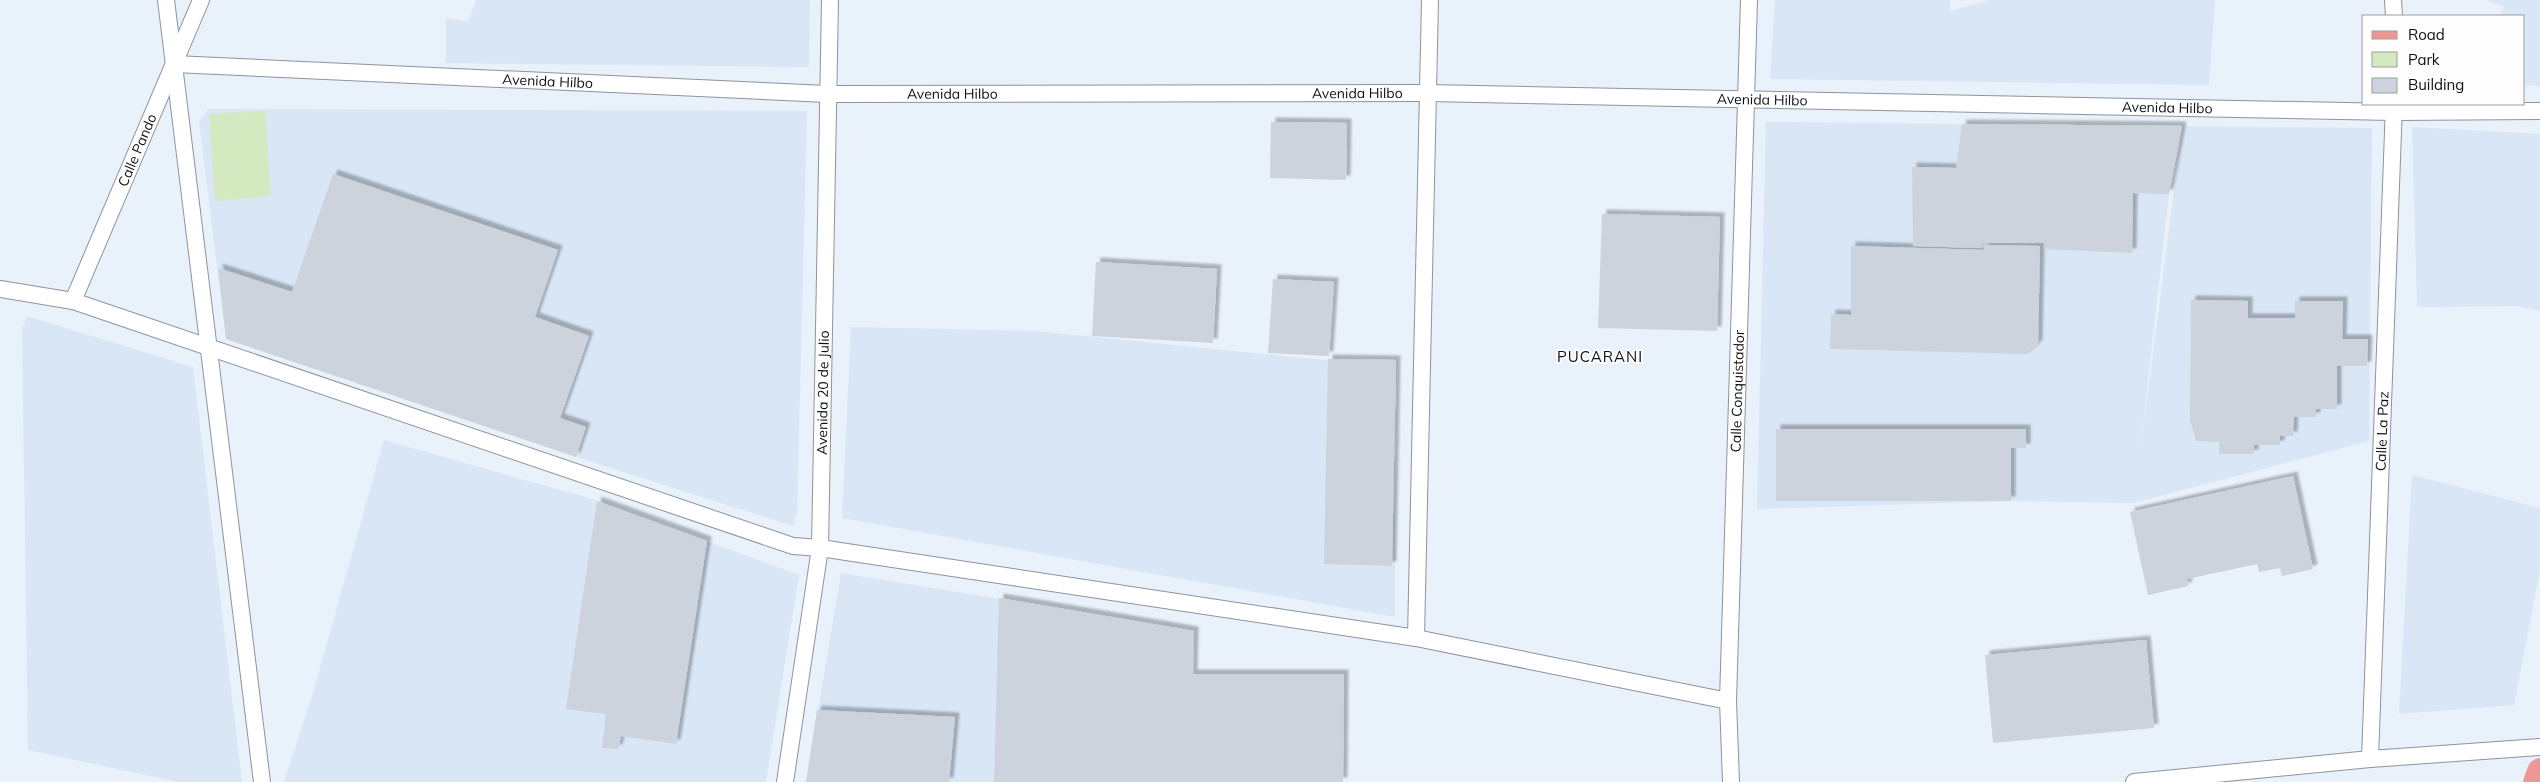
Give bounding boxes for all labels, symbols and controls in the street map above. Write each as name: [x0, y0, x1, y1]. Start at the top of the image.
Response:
legend: [2362, 15, 2525, 105]
text: Road: [2408, 25, 2445, 44]
text: Park: [2408, 50, 2440, 69]
street label: Avenida Hilbo: [502, 70, 593, 92]
text: Building: [2408, 75, 2464, 94]
street label: Avenida Hilbo: [1312, 84, 1403, 102]
street label: Avenida Hilbo: [907, 85, 998, 103]
street label: Avenida Hilbo: [1717, 90, 1808, 109]
street label: Avenida Hilbo: [2122, 98, 2213, 117]
street label: Calle Pando: [114, 111, 161, 189]
street label: Calle Conquistador: [1726, 329, 1748, 453]
street label: Avenida 20 de Julio: [813, 330, 833, 455]
district label: PUCARANI: [1557, 347, 1643, 366]
street label: Calle La Paz: [2372, 391, 2392, 471]

